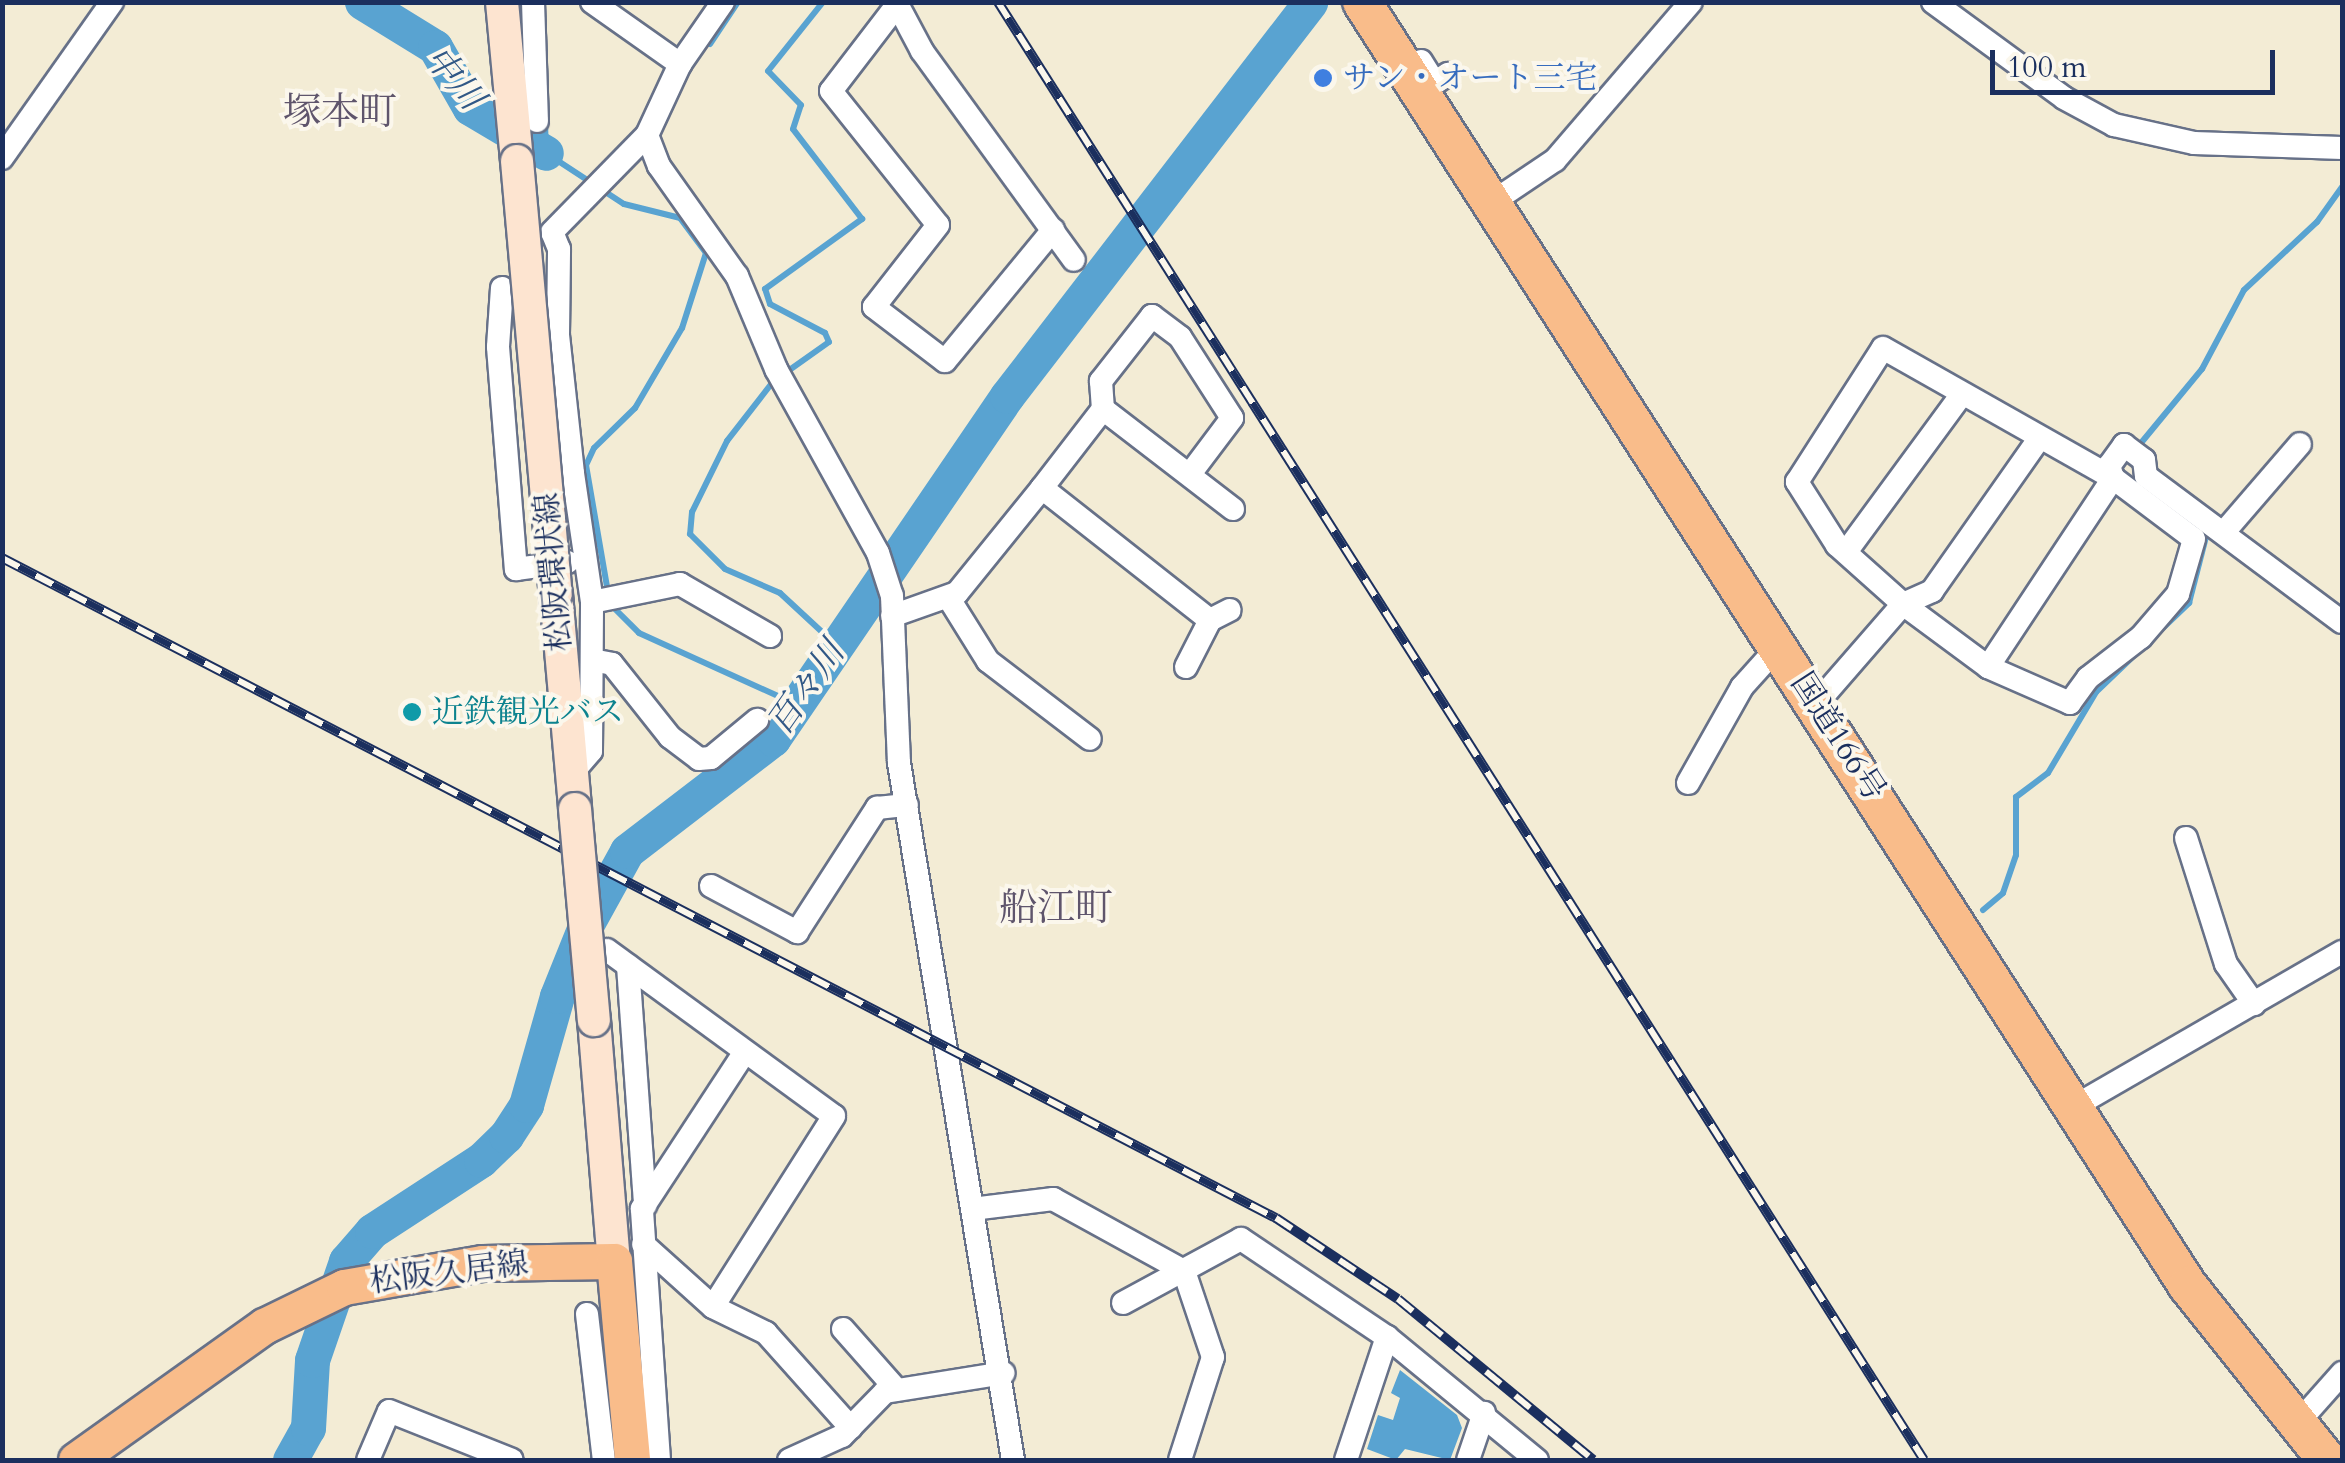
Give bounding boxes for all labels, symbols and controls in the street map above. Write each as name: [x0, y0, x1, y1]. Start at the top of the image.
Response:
scale bar: [1995, 30, 2280, 92]
water label: 中川: [415, 38, 493, 118]
text: 100 m: [2007, 47, 2087, 88]
place label: サン・オート三宅: [1343, 59, 1599, 97]
marker: サン・オート三宅: [1312, 67, 1334, 89]
district label: 塚本町: [283, 90, 397, 136]
street label: 松阪環状線: [528, 491, 580, 653]
water label: 百々川: [759, 633, 853, 743]
street label: 国道166号: [1782, 666, 1894, 808]
place label: 近鉄観光バス: [432, 693, 624, 731]
marker: 近鉄観光バス: [401, 701, 423, 723]
district label: 船江町: [999, 886, 1113, 932]
street label: 松阪久居線: [367, 1244, 531, 1302]

